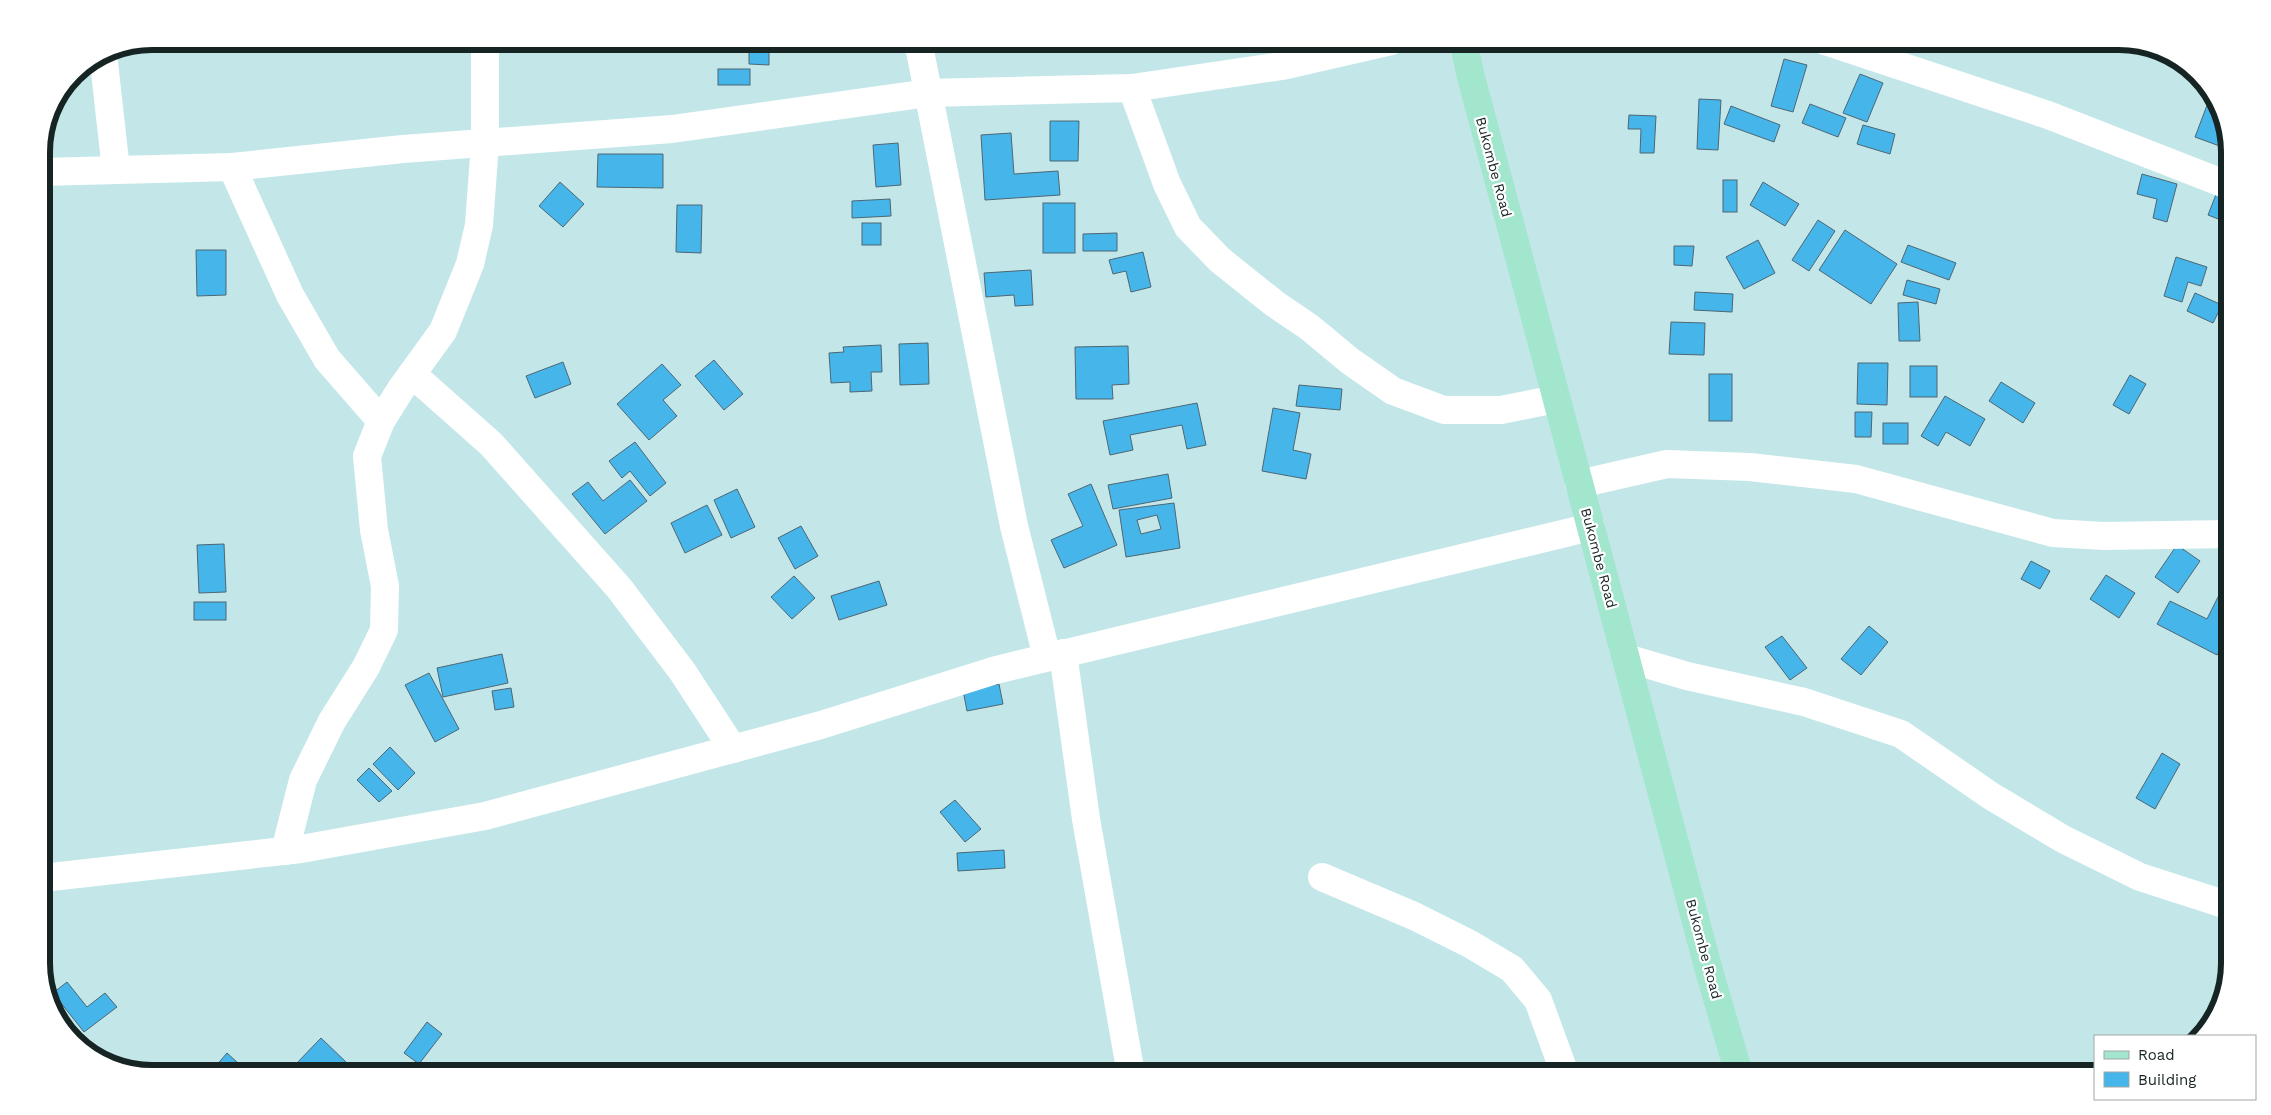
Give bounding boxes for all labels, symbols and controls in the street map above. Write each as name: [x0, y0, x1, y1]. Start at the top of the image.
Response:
street label: Bukombe Road: [1473, 115, 1515, 219]
street label: Bukombe Road: [1578, 506, 1620, 610]
street label: Bukombe Road: [1683, 897, 1725, 1001]
legend: [2094, 1035, 2256, 1100]
text: Road: [2138, 1046, 2175, 1064]
text: Building: [2138, 1071, 2196, 1089]

